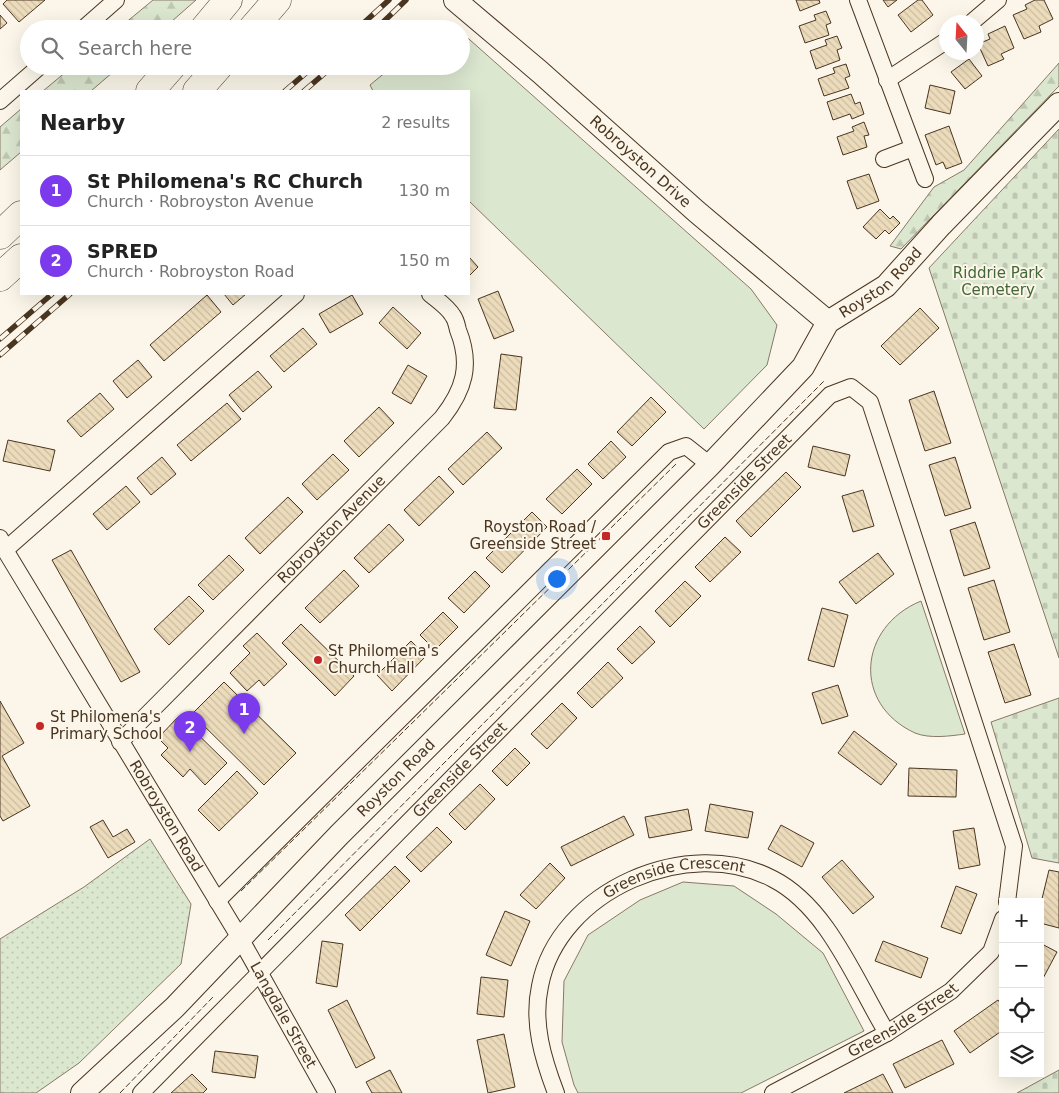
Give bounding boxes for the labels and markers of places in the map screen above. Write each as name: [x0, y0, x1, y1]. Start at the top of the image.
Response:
place label: Royston Road / Greenside Street: [469, 518, 597, 553]
marker: Royston Road / Greenside Street: [600, 530, 612, 542]
place label: St Philomena's Church Hall: [328, 642, 439, 677]
marker: St Philomena's Church Hall: [312, 654, 324, 666]
pin: 1: [228, 693, 260, 734]
place label: St Philomena's Primary School: [50, 708, 163, 743]
pin: 2: [174, 711, 206, 752]
marker: St Philomena's Primary School: [34, 720, 46, 732]

